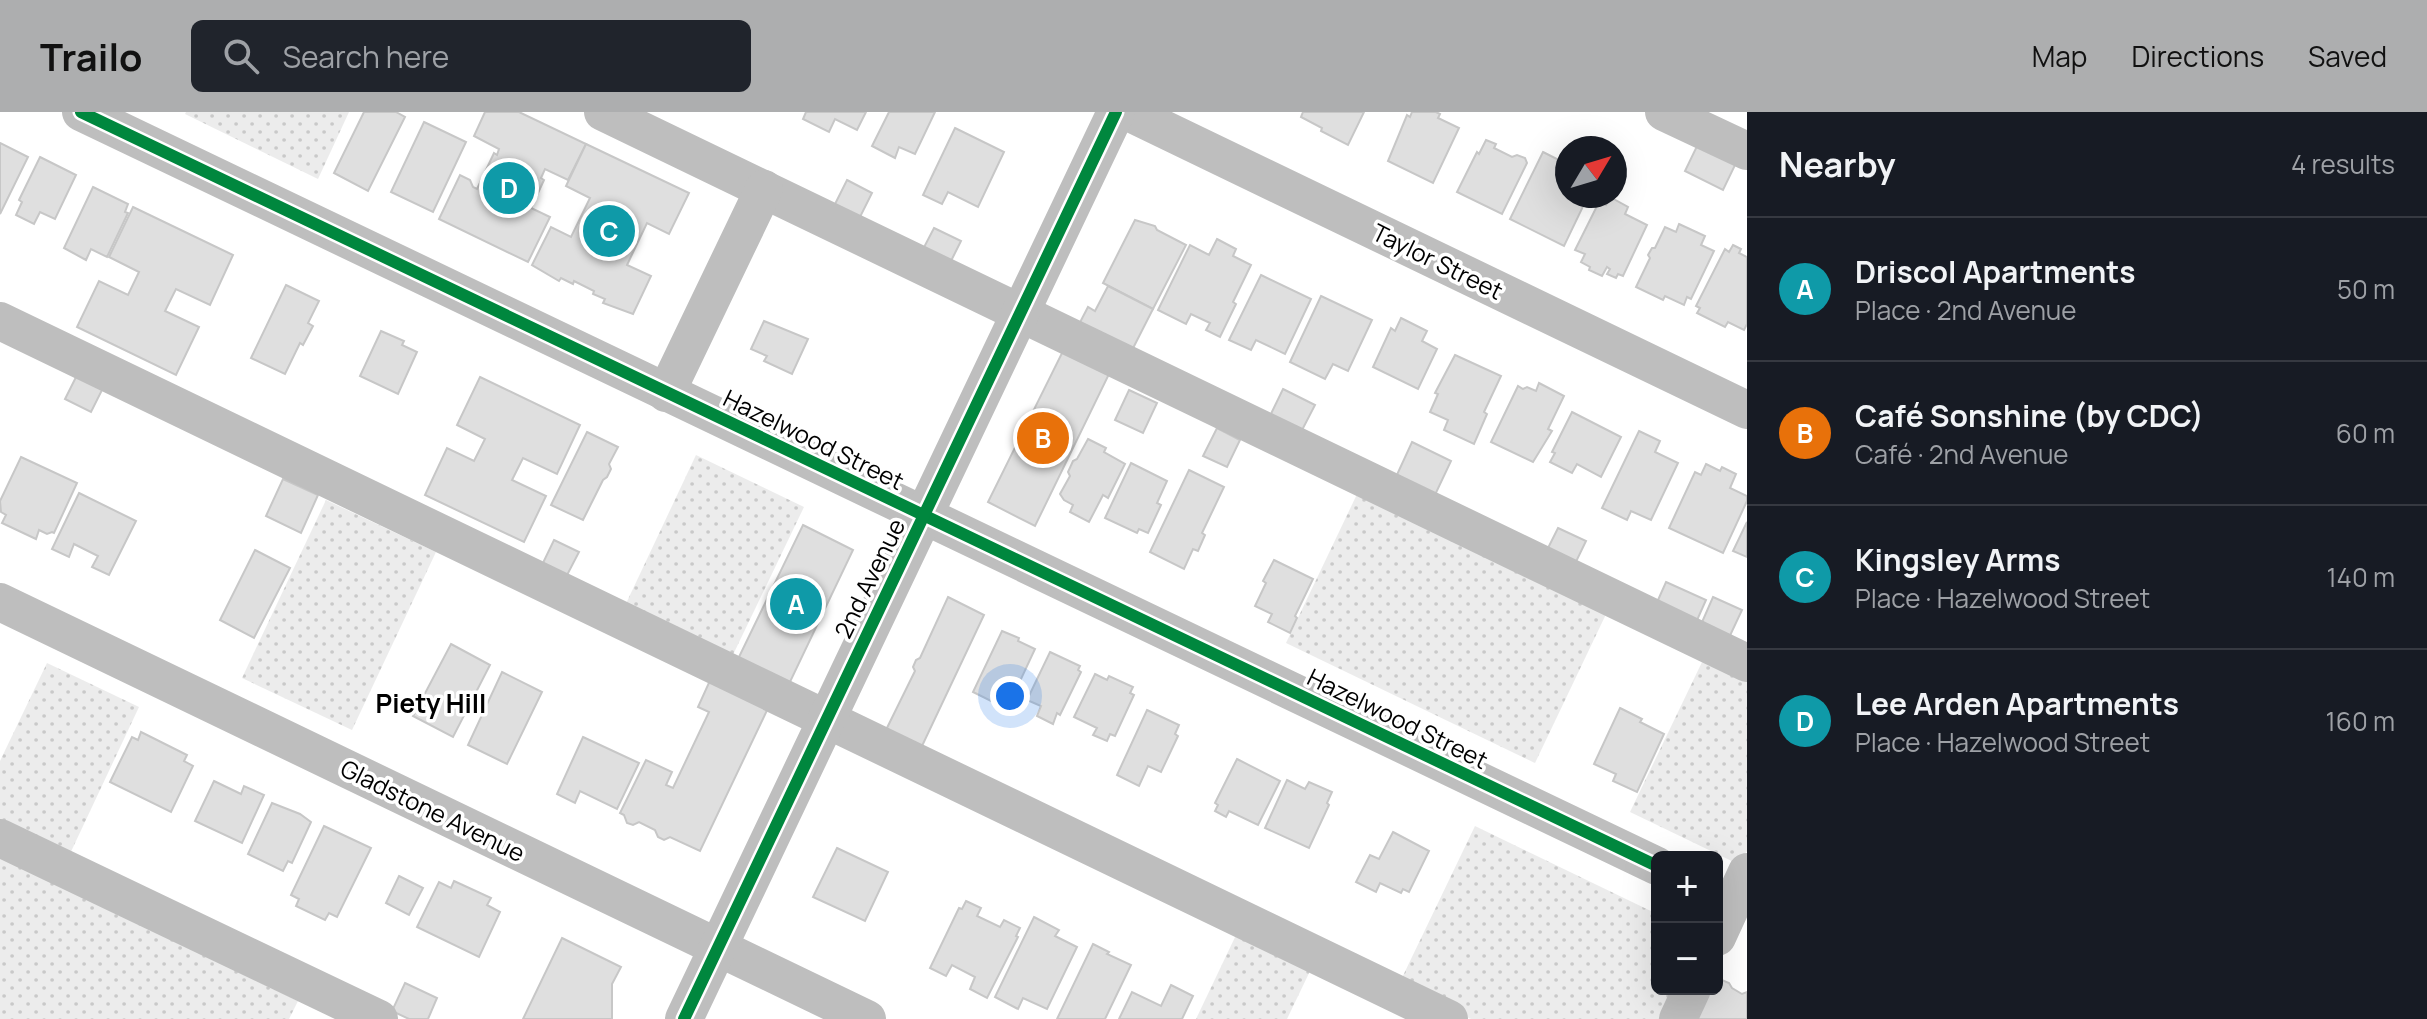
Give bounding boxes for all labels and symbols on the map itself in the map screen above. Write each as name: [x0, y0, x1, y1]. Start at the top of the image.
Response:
north arrow: [1555, 136, 1627, 208]
pin: D: [483, 158, 535, 218]
pin: C: [583, 201, 635, 261]
street label: Taylor Street: [1367, 215, 1509, 307]
street label: Hazelwood Street: [718, 381, 910, 497]
pin: B: [1017, 408, 1069, 468]
street label: 2nd Avenue: [826, 513, 912, 643]
pin: A: [770, 574, 822, 634]
street label: Hazelwood Street: [1302, 660, 1494, 776]
your location: [990, 676, 1030, 716]
district label: Piety Hill: [376, 685, 486, 721]
street label: Gladstone Avenue: [335, 751, 531, 869]

